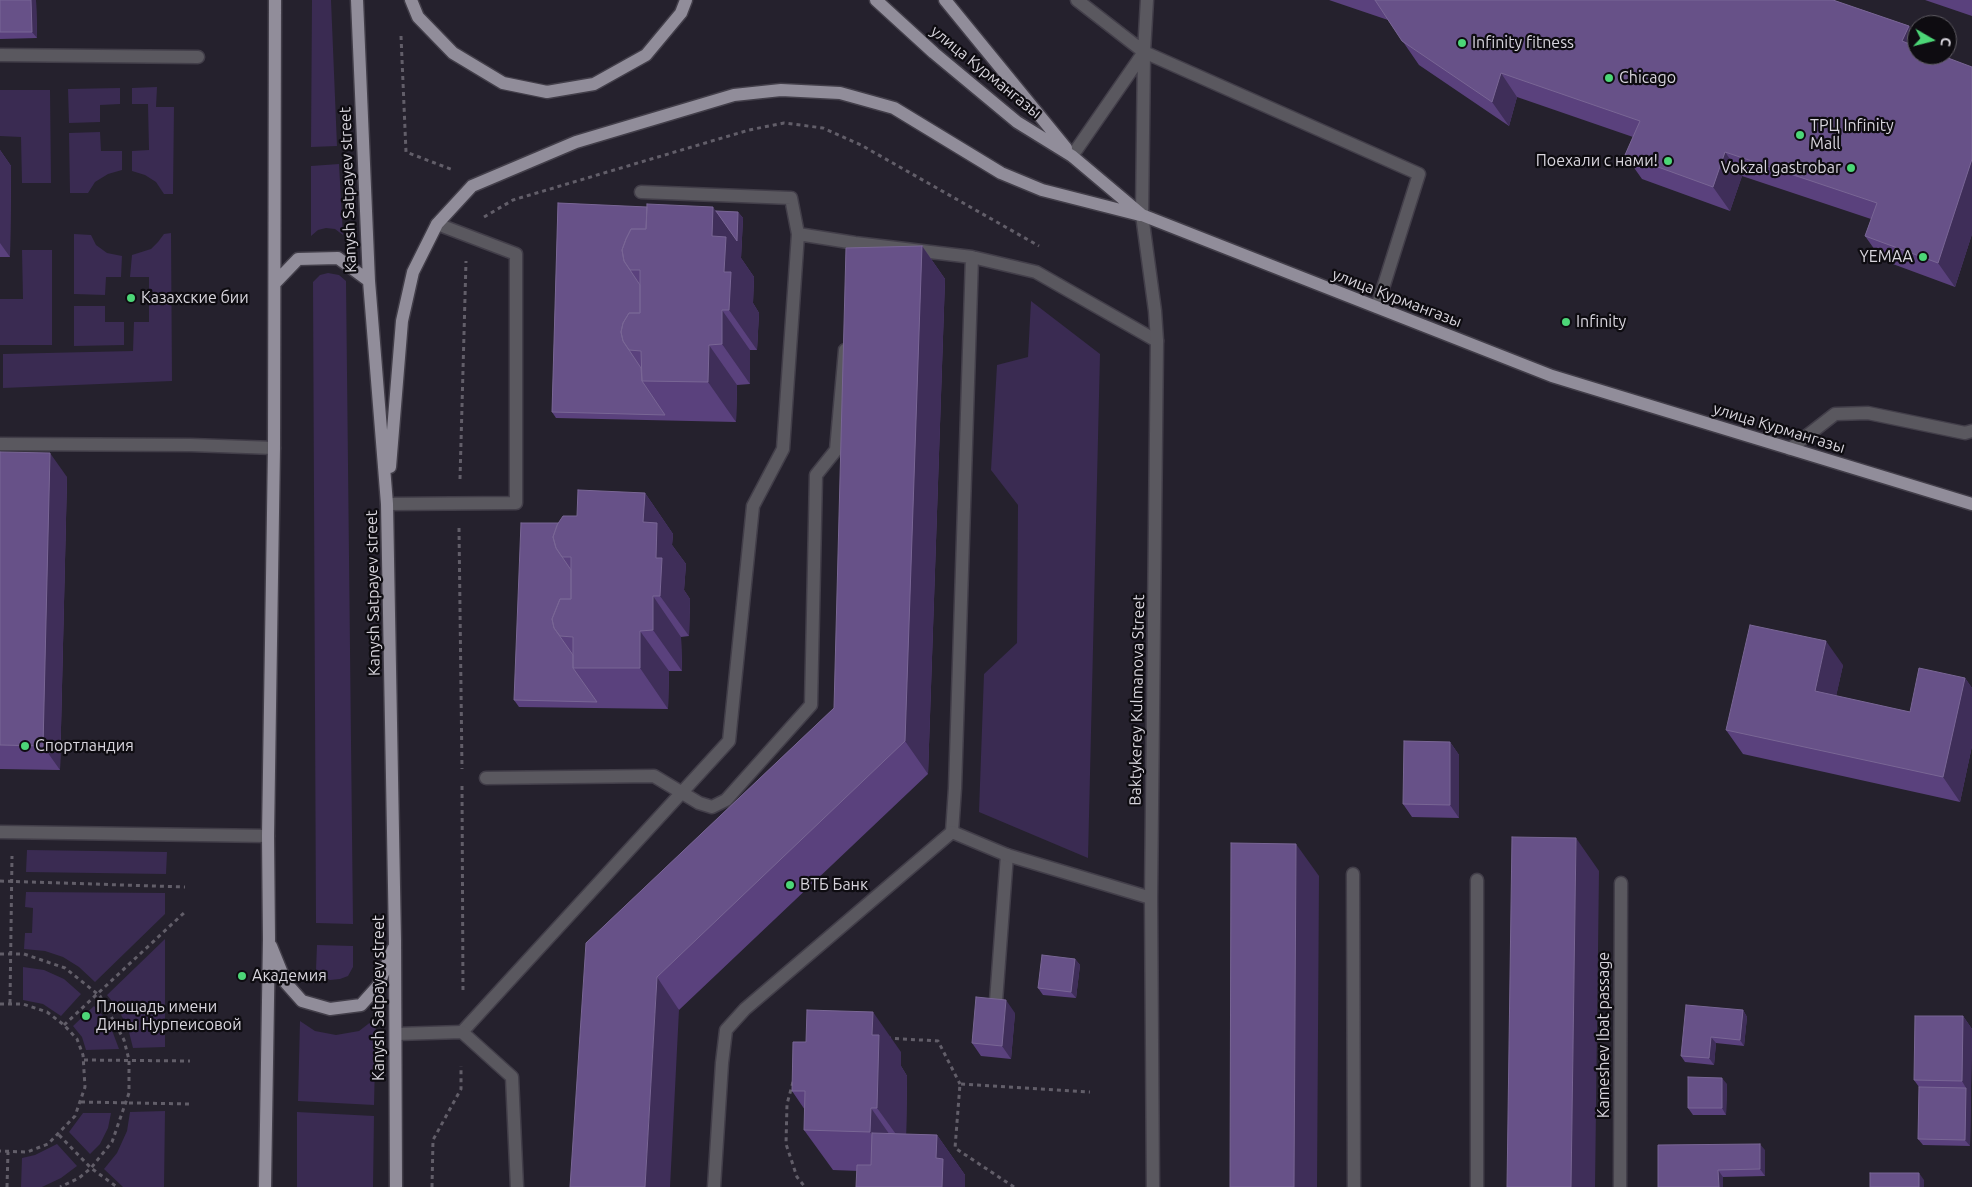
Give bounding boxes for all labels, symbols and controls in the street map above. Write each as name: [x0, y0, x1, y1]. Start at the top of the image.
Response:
north arrow: [1907, 15, 1957, 65]
street label: улица Курмангазы: [927, 21, 1045, 123]
place label: Infinity fitness: [1472, 33, 1574, 53]
text: С: [1937, 36, 1954, 47]
marker: Infinity fitness: [1456, 37, 1468, 49]
place label: Chicago: [1619, 68, 1676, 88]
marker: Chicago: [1603, 72, 1615, 84]
street label: Kanysh Satpayev street: [336, 107, 360, 273]
place label: ТРЦ Infinity Mall: [1810, 116, 1894, 154]
marker: ТРЦ Infinity Mall: [1794, 129, 1806, 141]
place label: Поехали с нами!: [1536, 151, 1658, 171]
marker: Поехали с нами!: [1662, 155, 1674, 167]
place label: Vokzal gastrobar: [1721, 158, 1841, 178]
marker: Vokzal gastrobar: [1845, 162, 1857, 174]
place label: YEMAA: [1860, 247, 1913, 267]
marker: YEMAA: [1917, 251, 1929, 263]
street label: улица Курмангазы: [1330, 264, 1464, 332]
place label: Казахские бии: [141, 288, 249, 308]
marker: Казахские бии: [125, 292, 137, 304]
place label: Infinity: [1576, 312, 1626, 332]
marker: Infinity: [1560, 316, 1572, 328]
street label: улица Курмангазы: [1711, 399, 1847, 457]
street label: Kanysh Satpayev street: [362, 510, 384, 676]
street label: Baktykerey Kulmanova Street: [1126, 594, 1148, 806]
place label: Спортландия: [35, 736, 134, 756]
marker: Спортландия: [19, 740, 31, 752]
place label: ВТБ Банк: [800, 875, 868, 895]
marker: ВТБ Банк: [784, 879, 796, 891]
street label: Kanysh Satpayev street: [369, 915, 389, 1081]
street label: Kameshev Ibat passage: [1594, 952, 1614, 1118]
place label: Академия: [252, 966, 327, 986]
marker: Академия: [236, 970, 248, 982]
place label: Площадь имени Дины Нурпеисовой: [96, 997, 242, 1035]
marker: Площадь имени Дины Нурпеисовой: [80, 1010, 92, 1022]

